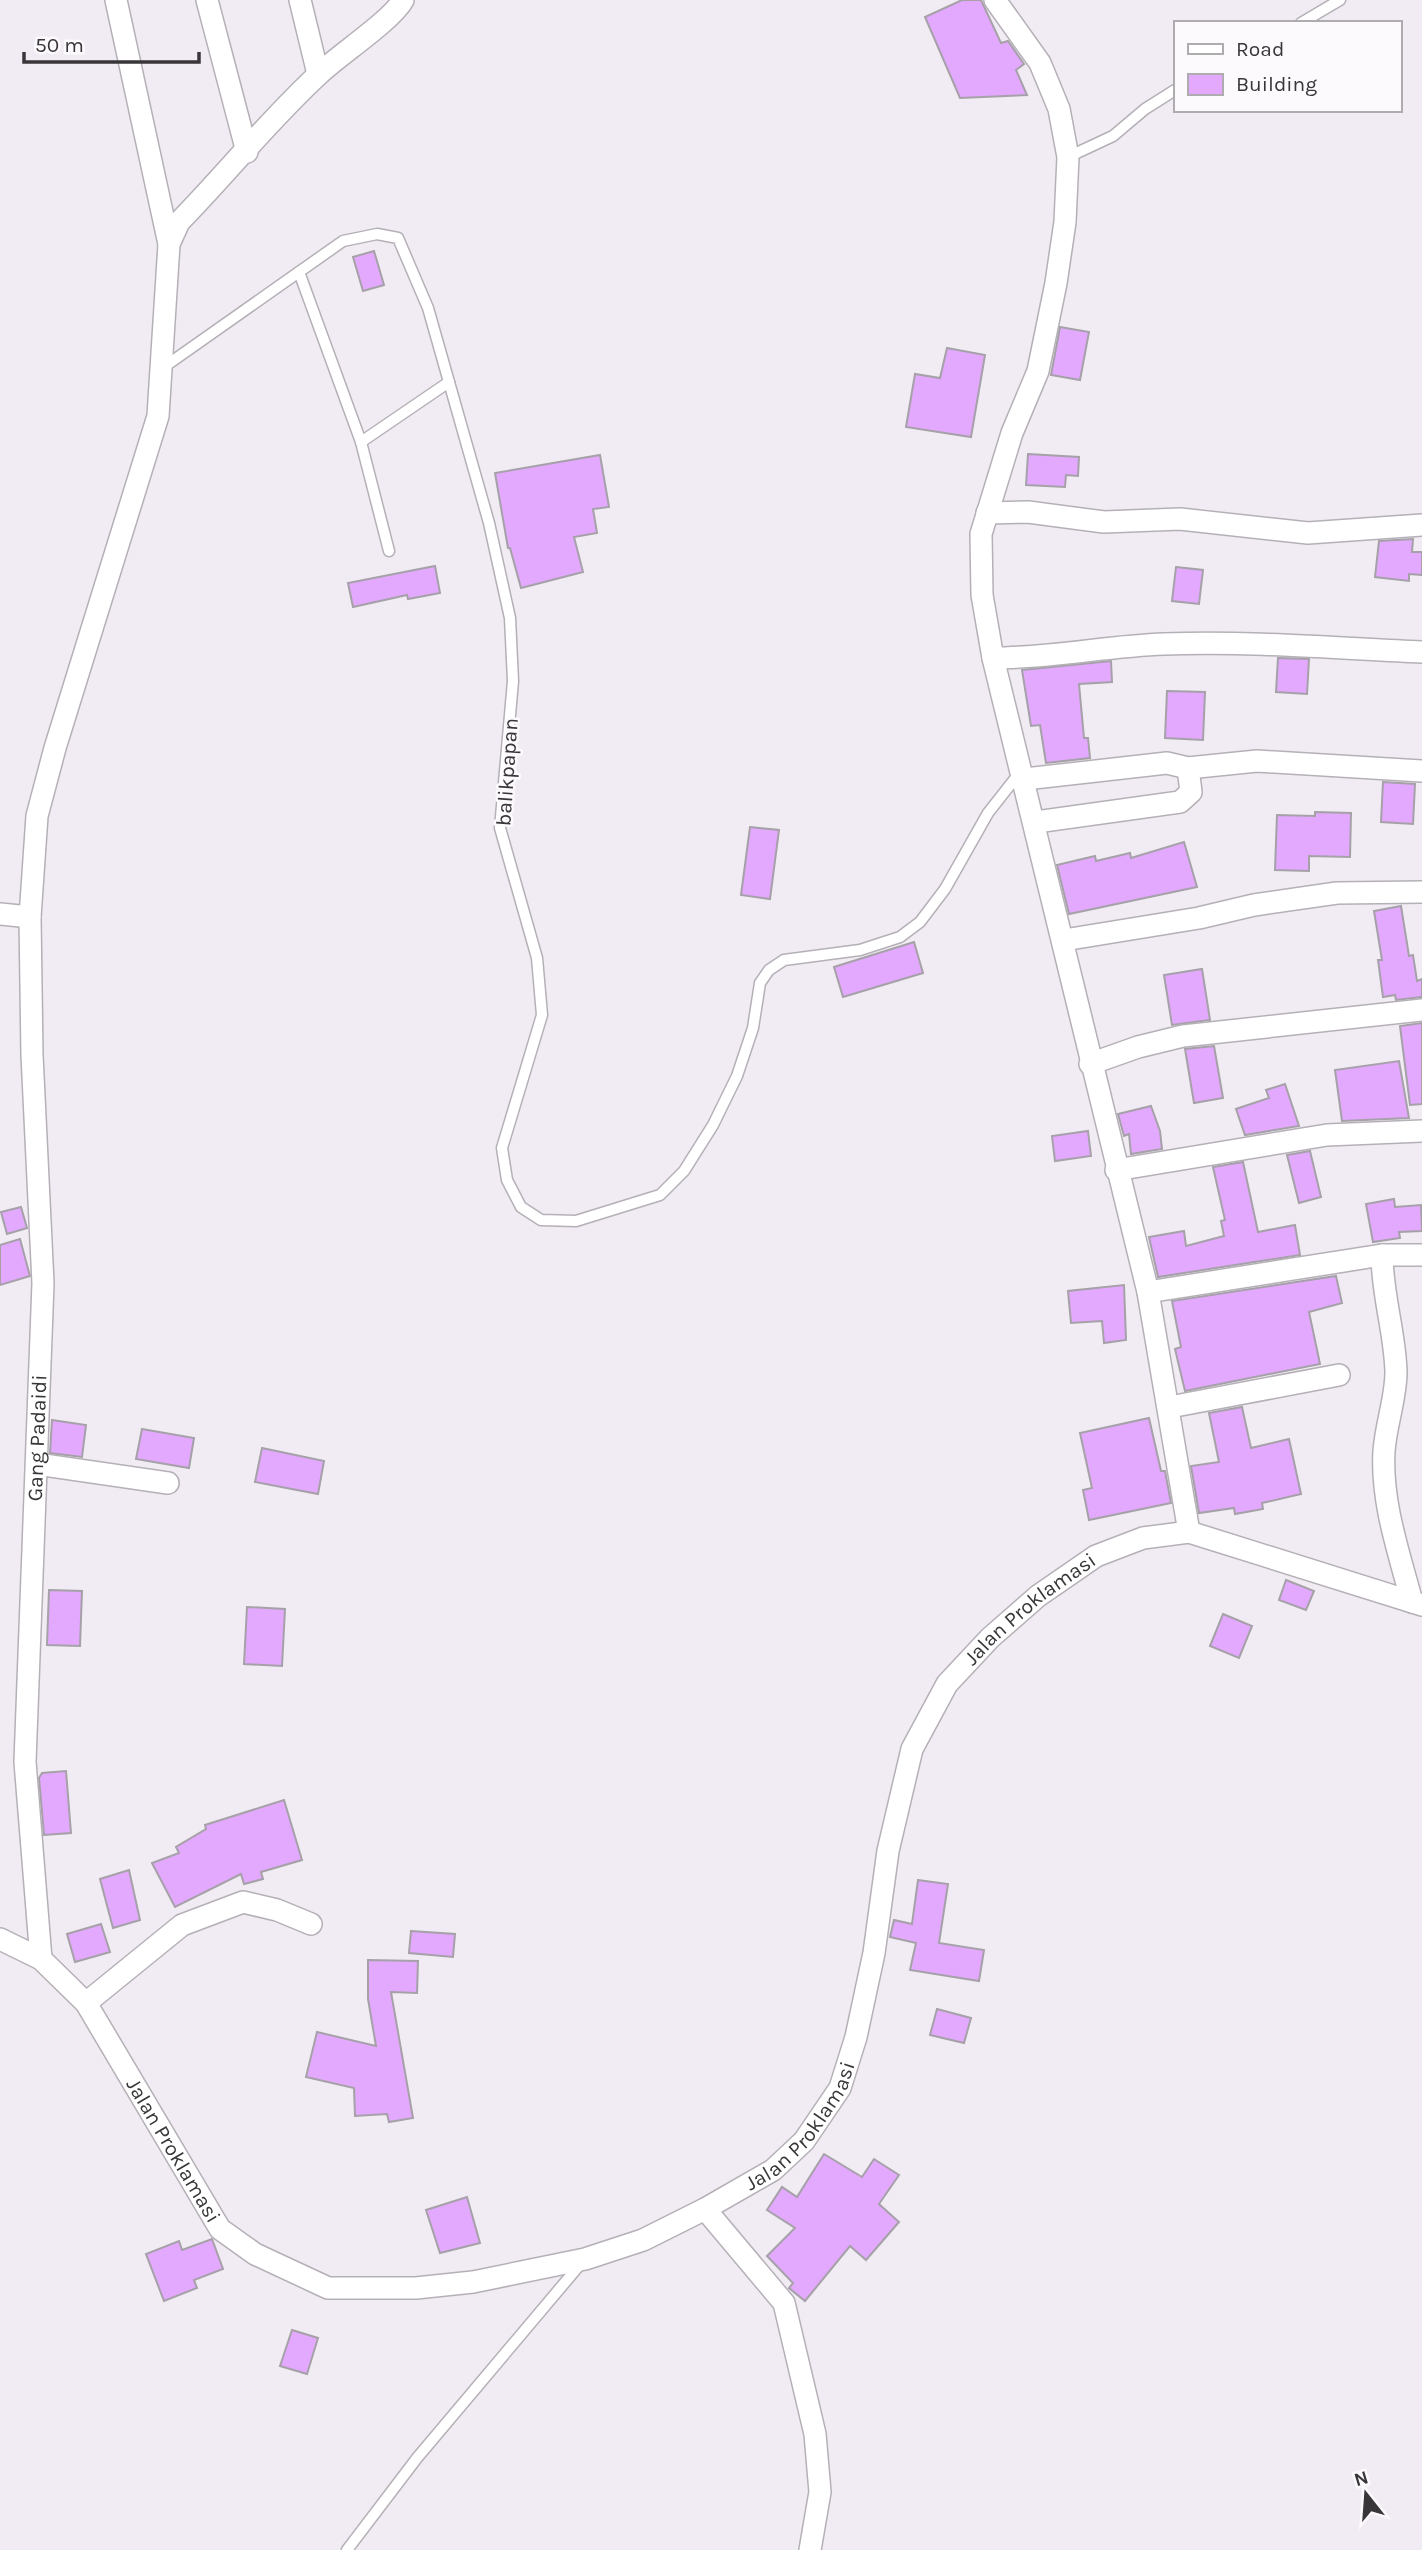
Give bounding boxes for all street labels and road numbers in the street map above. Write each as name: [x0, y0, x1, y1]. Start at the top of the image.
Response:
street label: balikpapan: [491, 717, 523, 827]
street label: Gang Padaidi: [23, 1374, 52, 1502]
street label: Jalan Proklamasi: [959, 1548, 1100, 1670]
street label: Jalan Proklamasi: [741, 2059, 860, 2195]
street label: Jalan Proklamasi: [121, 2074, 226, 2227]

